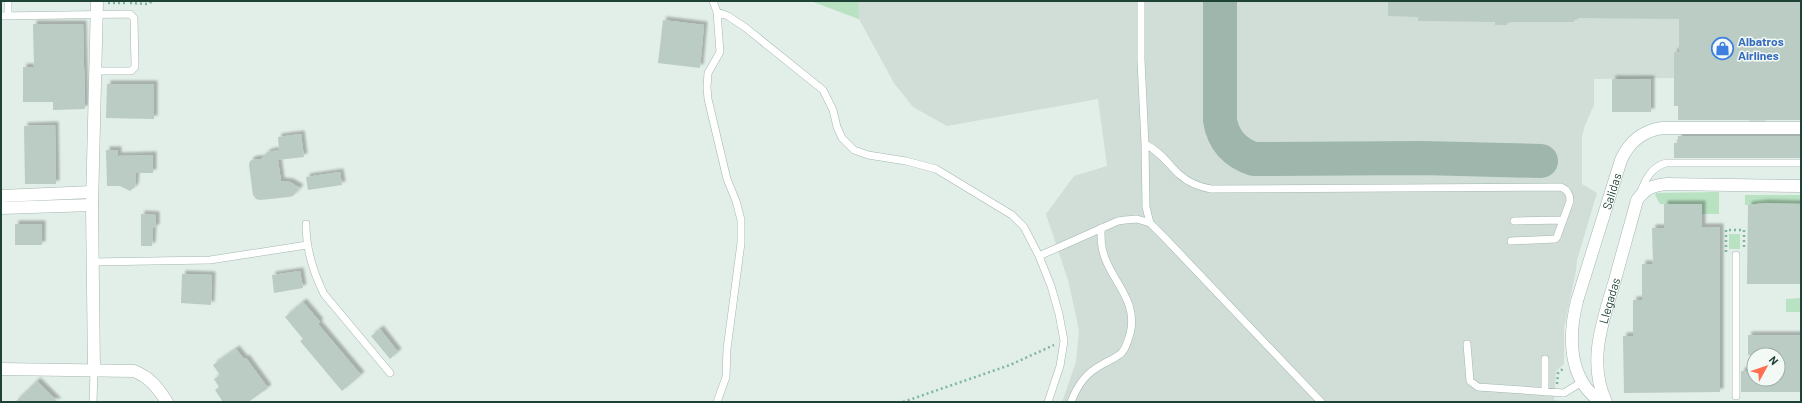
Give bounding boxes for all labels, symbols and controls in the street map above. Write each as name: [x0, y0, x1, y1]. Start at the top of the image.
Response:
place label: Albatros Airlines: [1738, 34, 1784, 62]
shop icon: Albatros Airlines: [1710, 35, 1736, 61]
street label: Salidas: [1599, 171, 1624, 211]
street label: Llegadas: [1596, 276, 1622, 325]
north arrow: [1746, 347, 1786, 387]
text: N: [1767, 353, 1781, 367]

